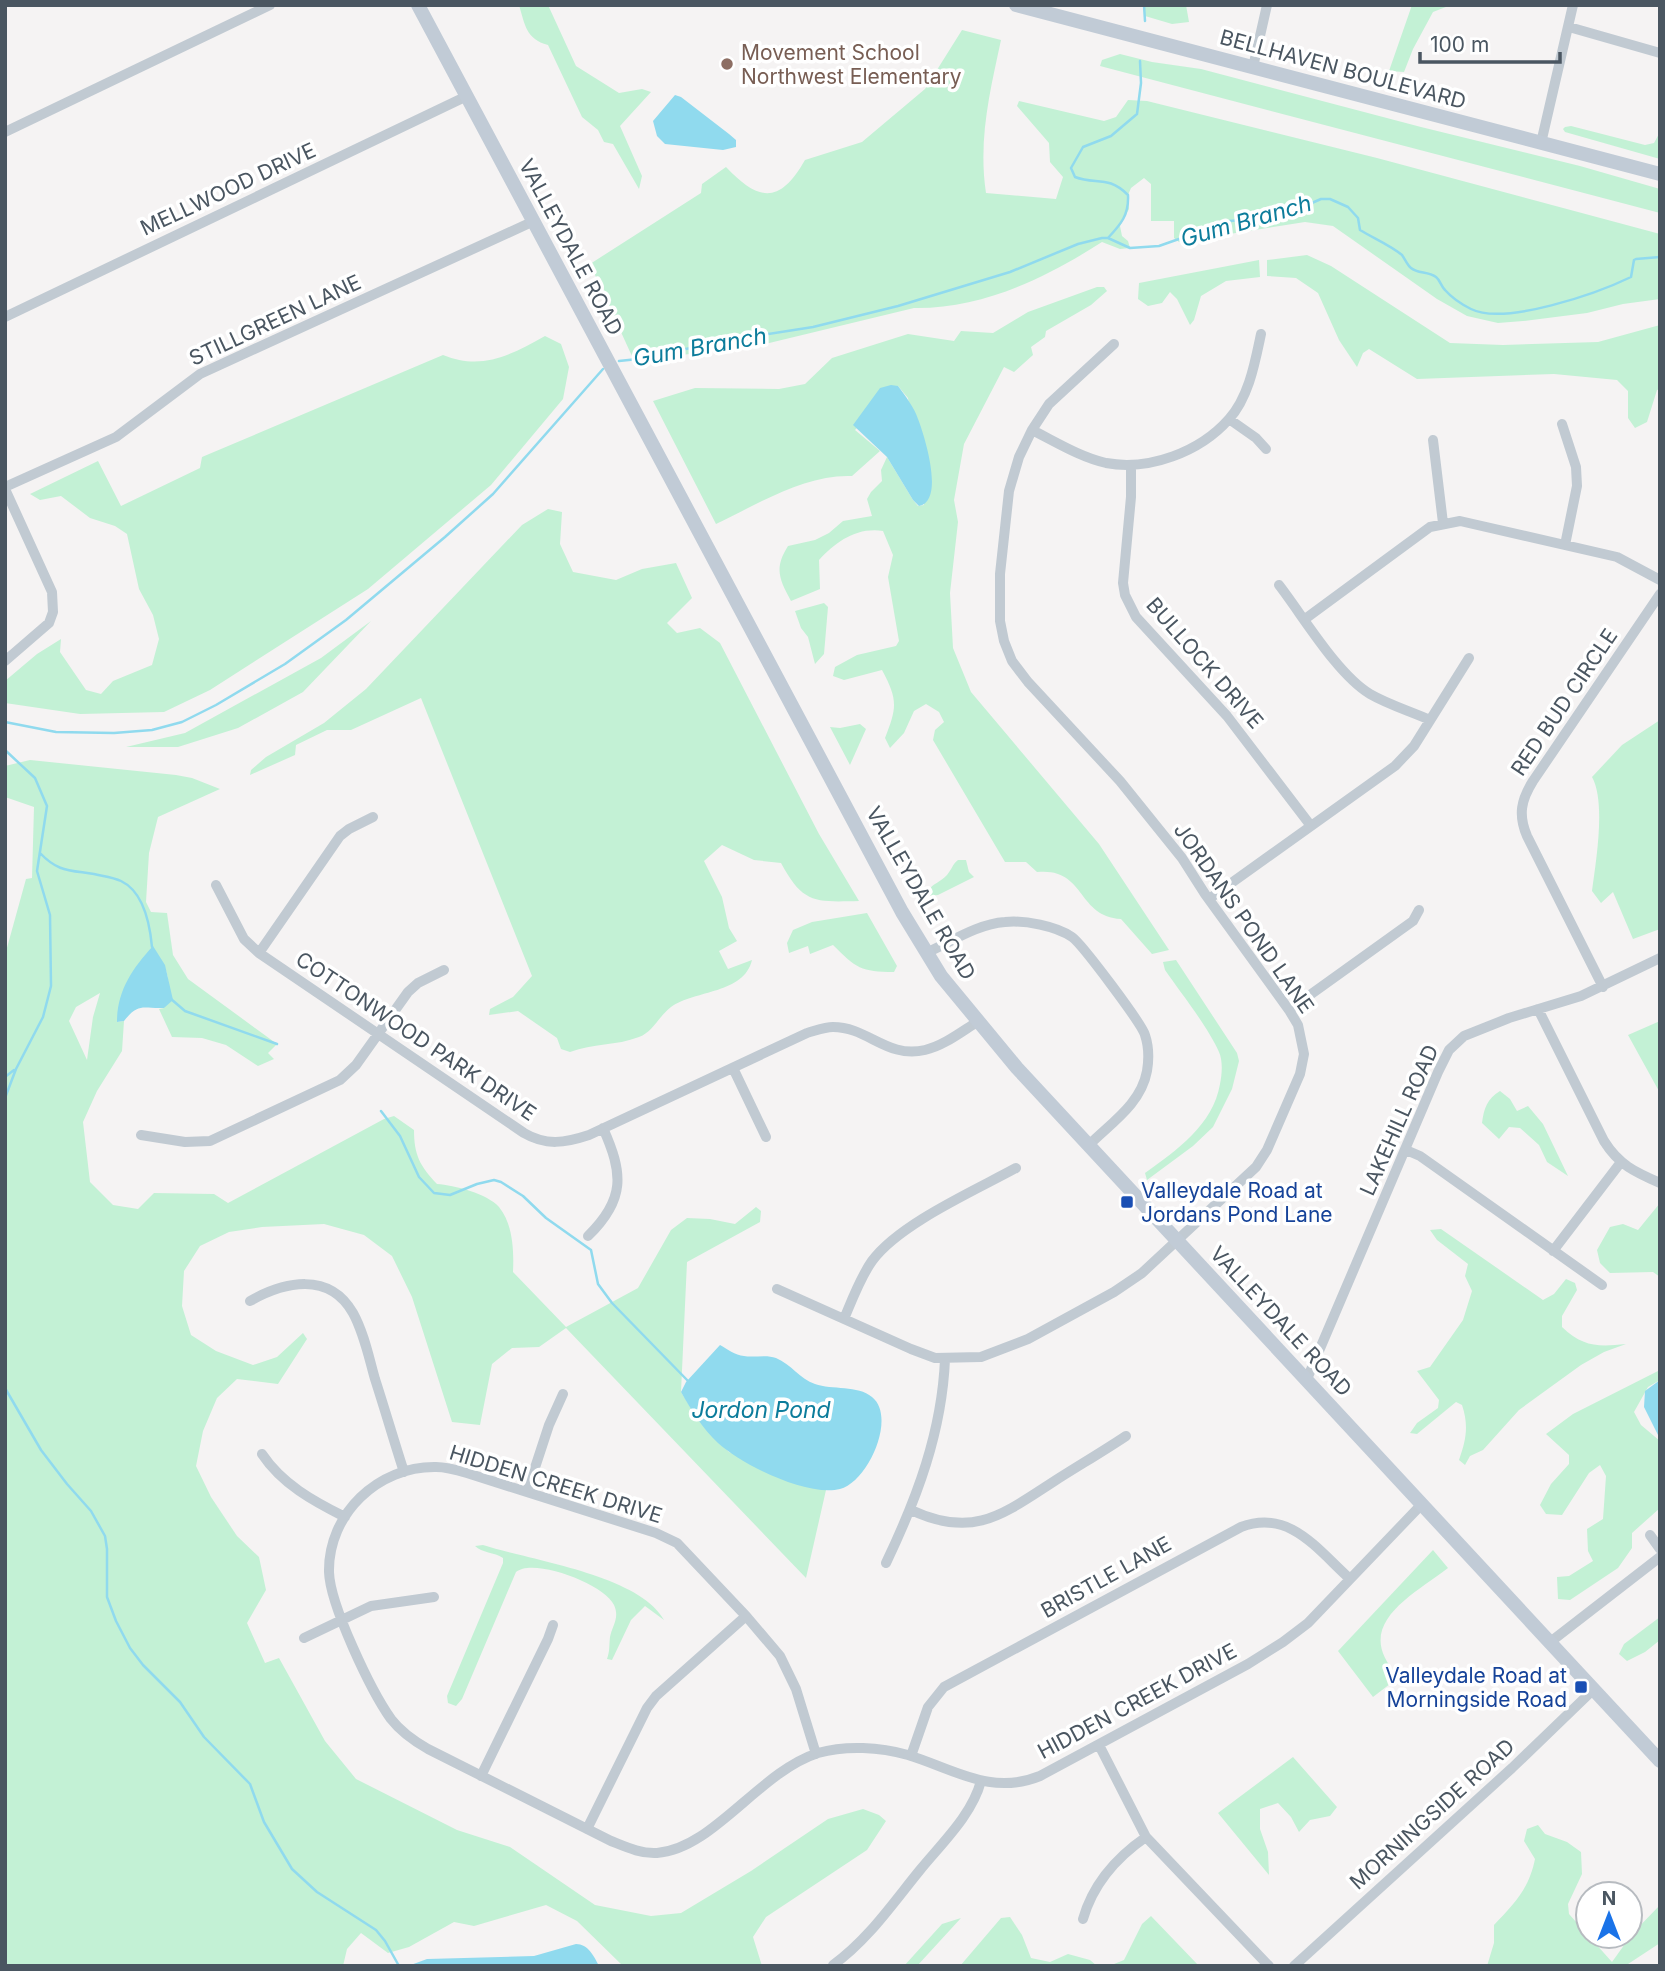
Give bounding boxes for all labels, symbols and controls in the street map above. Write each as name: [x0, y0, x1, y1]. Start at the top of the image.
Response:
scale bar: [1420, 21, 1560, 65]
street label: BELLHAVEN BOULEVARD: [1217, 24, 1469, 114]
text: 100 m: [1430, 32, 1489, 57]
place label: Movement School Northwest Elementary: [741, 40, 962, 89]
marker: Movement School Northwest Elementary: [719, 56, 735, 72]
street label: MELLWOOD DRIVE: [136, 137, 320, 241]
street label: VALLEYDALE ROAD: [514, 155, 628, 339]
water label: Gum Branch: [1177, 189, 1315, 253]
street label: STILLGREEN LANE: [185, 269, 365, 371]
water label: Gum Branch: [631, 321, 769, 373]
street label: BULLOCK DRIVE: [1141, 592, 1269, 734]
street label: RED BUD CIRCLE: [1506, 624, 1622, 780]
street label: VALLEYDALE ROAD: [861, 802, 981, 984]
street label: JORDANS POND LANE: [1169, 818, 1319, 1018]
street label: COTTONWOOD PARK DRIVE: [291, 946, 541, 1126]
street label: LAKEHILL ROAD: [1355, 1041, 1443, 1199]
place label: Valleydale Road at Jordans Pond Lane: [1141, 1178, 1333, 1227]
marker: Valleydale Road at Jordans Pond Lane: [1119, 1194, 1135, 1210]
street label: VALLEYDALE ROAD: [1205, 1241, 1357, 1401]
water label: Jordon Pond: [691, 1396, 832, 1424]
street label: HIDDEN CREEK DRIVE: [446, 1440, 666, 1528]
street label: BRISTLE LANE: [1036, 1531, 1176, 1623]
street label: HIDDEN CREEK DRIVE: [1033, 1638, 1241, 1764]
place label: Valleydale Road at Morningside Road: [1385, 1663, 1567, 1712]
marker: Valleydale Road at Morningside Road: [1573, 1679, 1589, 1695]
street label: MORNINGSIDE ROAD: [1345, 1734, 1519, 1894]
north arrow: [1574, 1880, 1644, 1950]
text: N: [1602, 1887, 1616, 1910]

